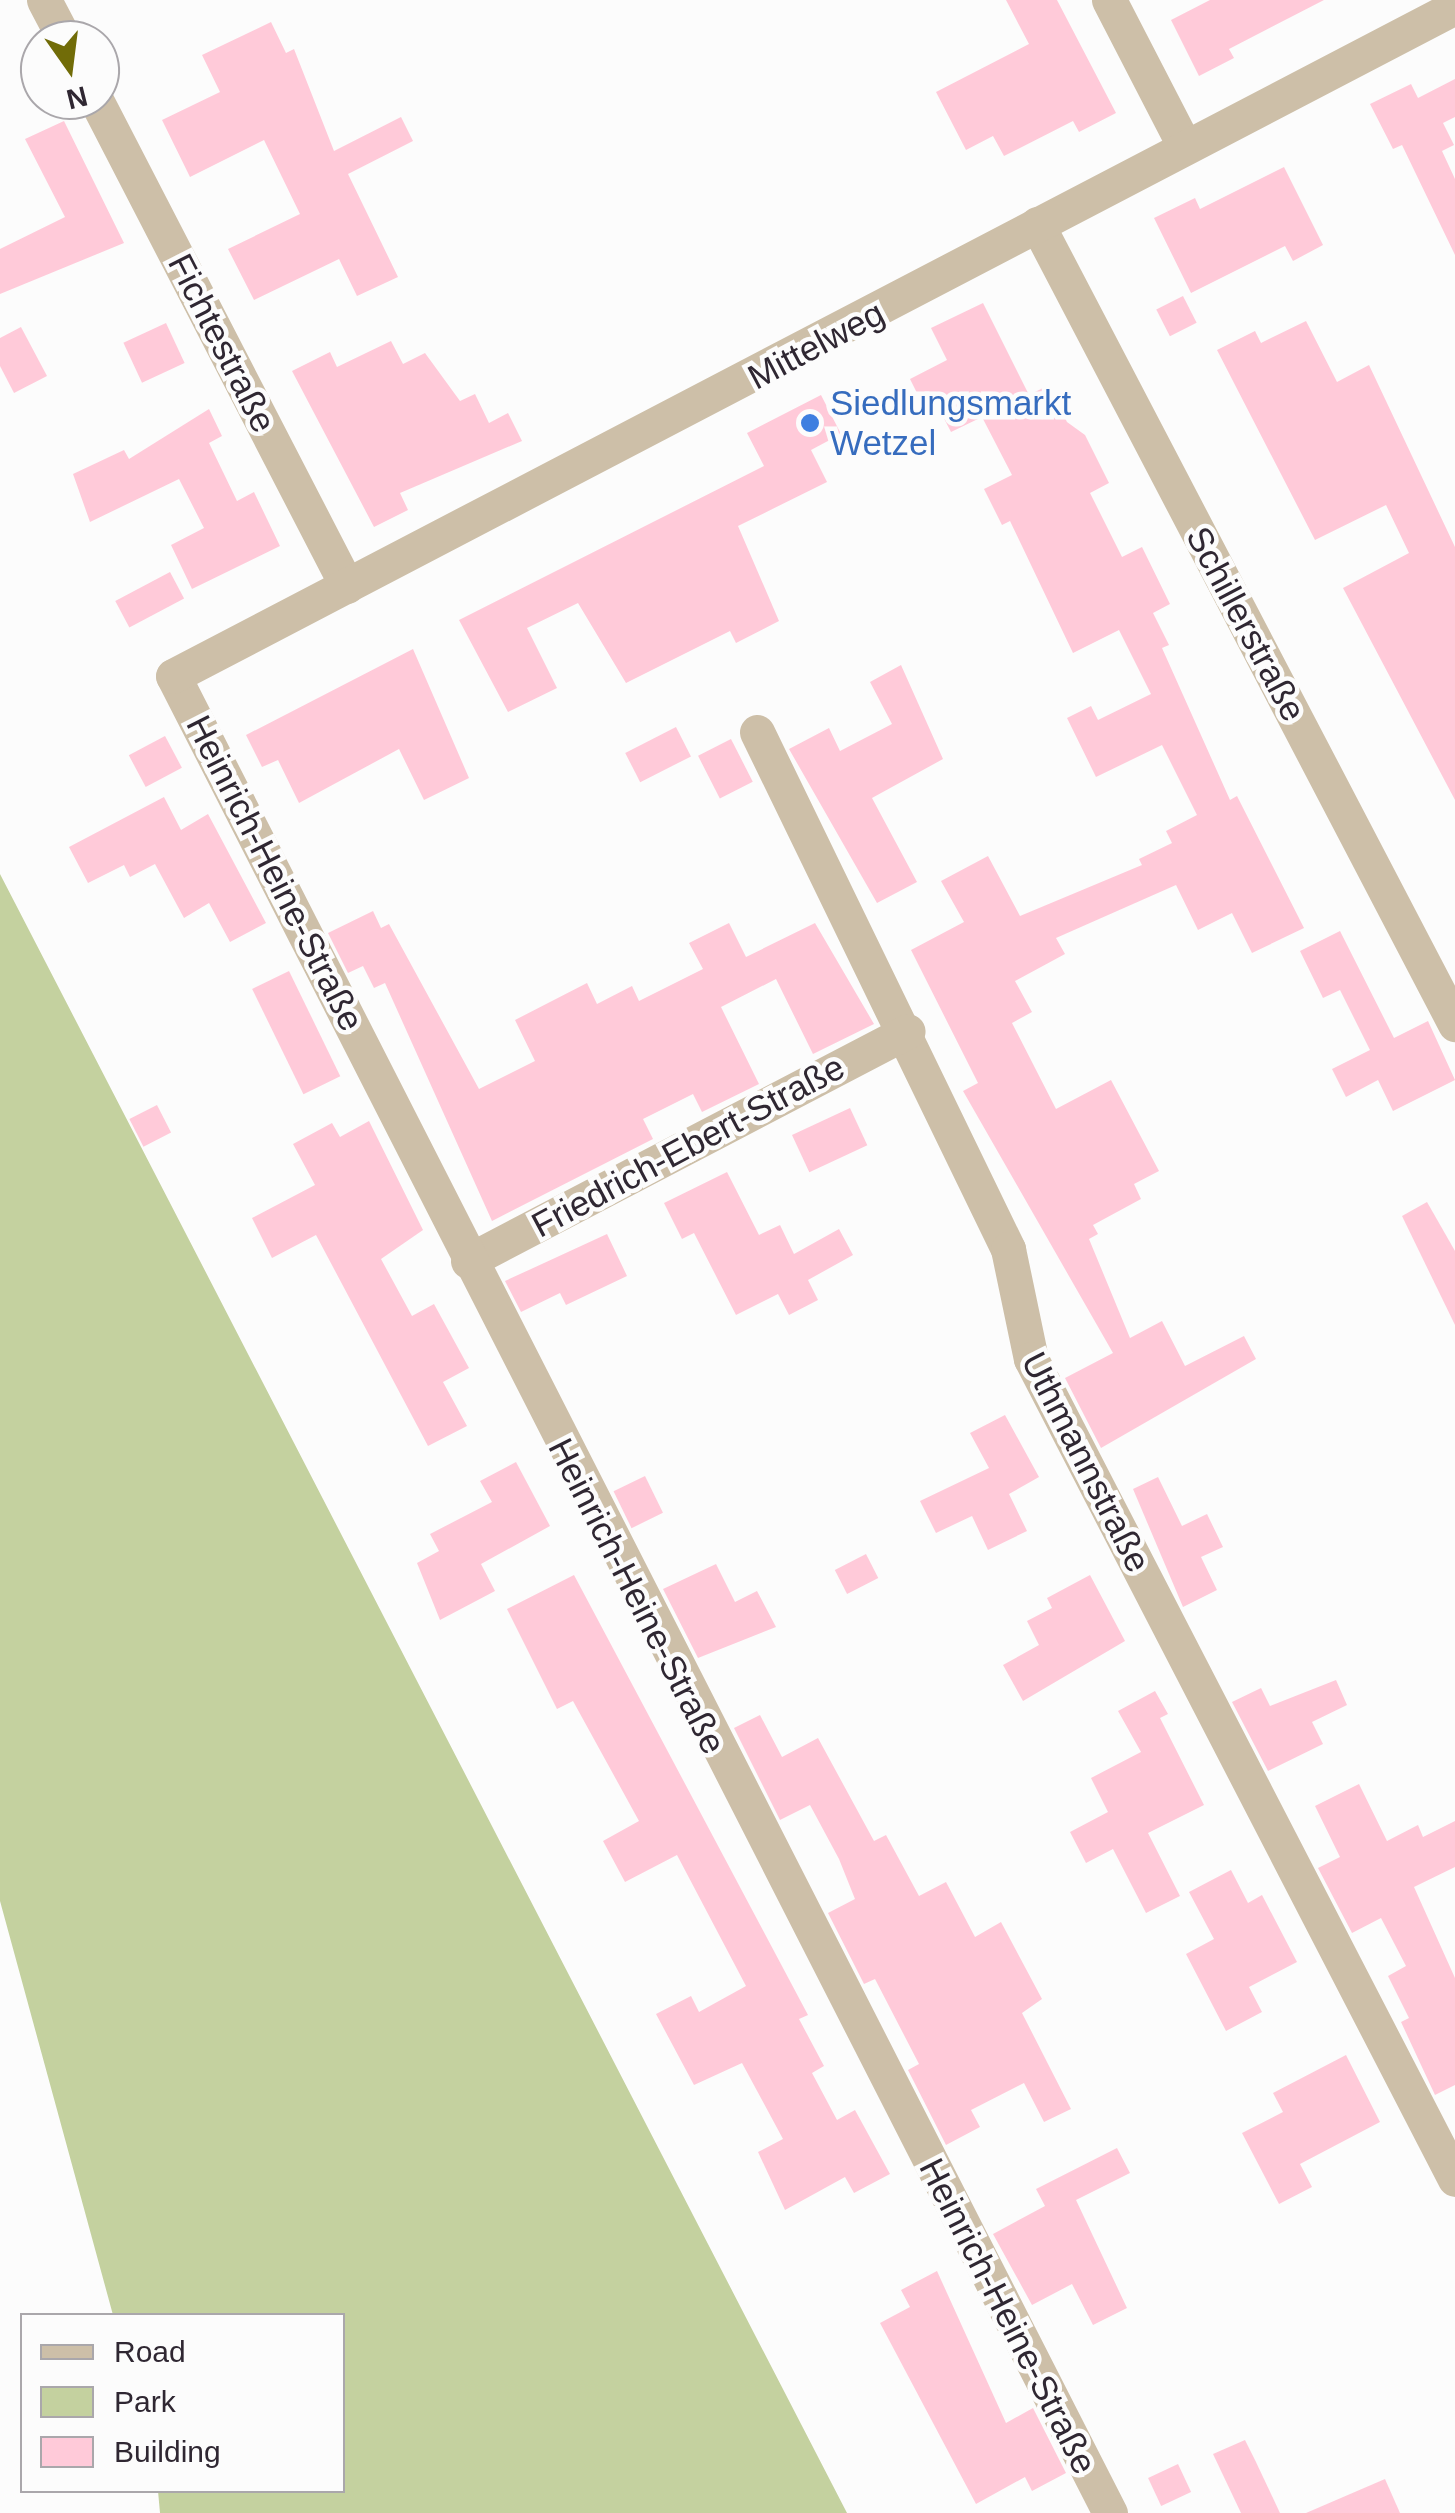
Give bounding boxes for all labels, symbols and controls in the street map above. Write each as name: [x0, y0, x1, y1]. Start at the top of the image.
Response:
north arrow: [20, 20, 120, 120]
text: N: [63, 80, 90, 115]
street label: Fichtestraße: [159, 247, 285, 439]
street label: Mittelweg: [741, 292, 891, 398]
place label: Siedlungsmarkt Wetzel: [830, 382, 1071, 464]
marker: Siedlungsmarkt Wetzel: [799, 412, 821, 434]
street label: Schillerstraße: [1177, 520, 1315, 728]
street label: Heinrich-Heine-Straße: [177, 708, 373, 1038]
street label: Friedrich-Ebert-Straße: [524, 1046, 852, 1246]
street label: Uthmannstraße: [1013, 1345, 1159, 1579]
street label: Heinrich-Heine-Straße: [539, 1431, 735, 1761]
street label: Heinrich-Heine-Straße: [910, 2151, 1106, 2481]
legend: [20, 2313, 345, 2493]
text: Road: [114, 2335, 186, 2368]
text: Park: [114, 2385, 176, 2418]
text: Building: [114, 2435, 221, 2468]

